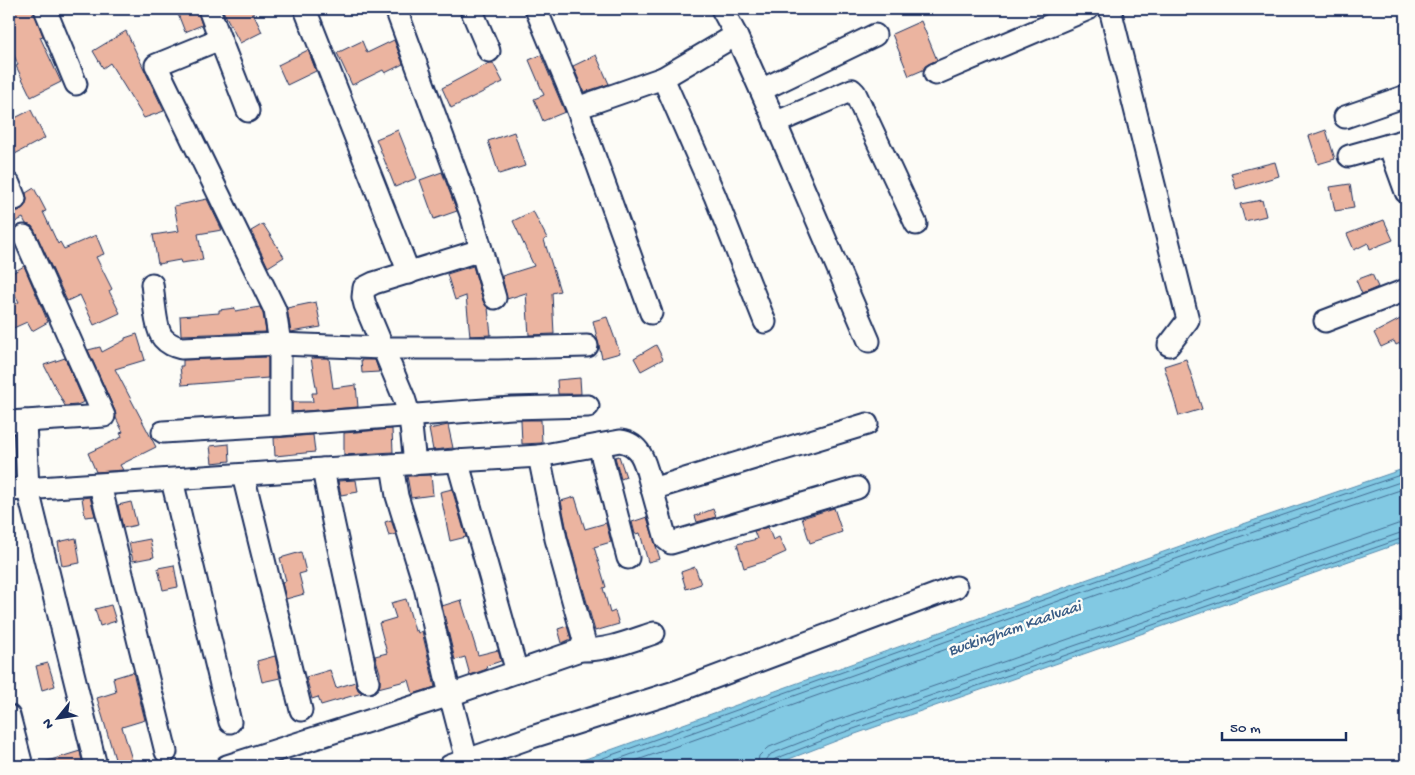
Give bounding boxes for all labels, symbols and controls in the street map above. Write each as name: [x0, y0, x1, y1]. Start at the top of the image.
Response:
water label: Buckingham Kaalvaai: [946, 598, 1085, 662]
north arrow: [32, 692, 82, 742]
scale bar: [1222, 710, 1346, 742]
text: N: [39, 715, 59, 731]
text: 50 m: [1230, 720, 1261, 738]

